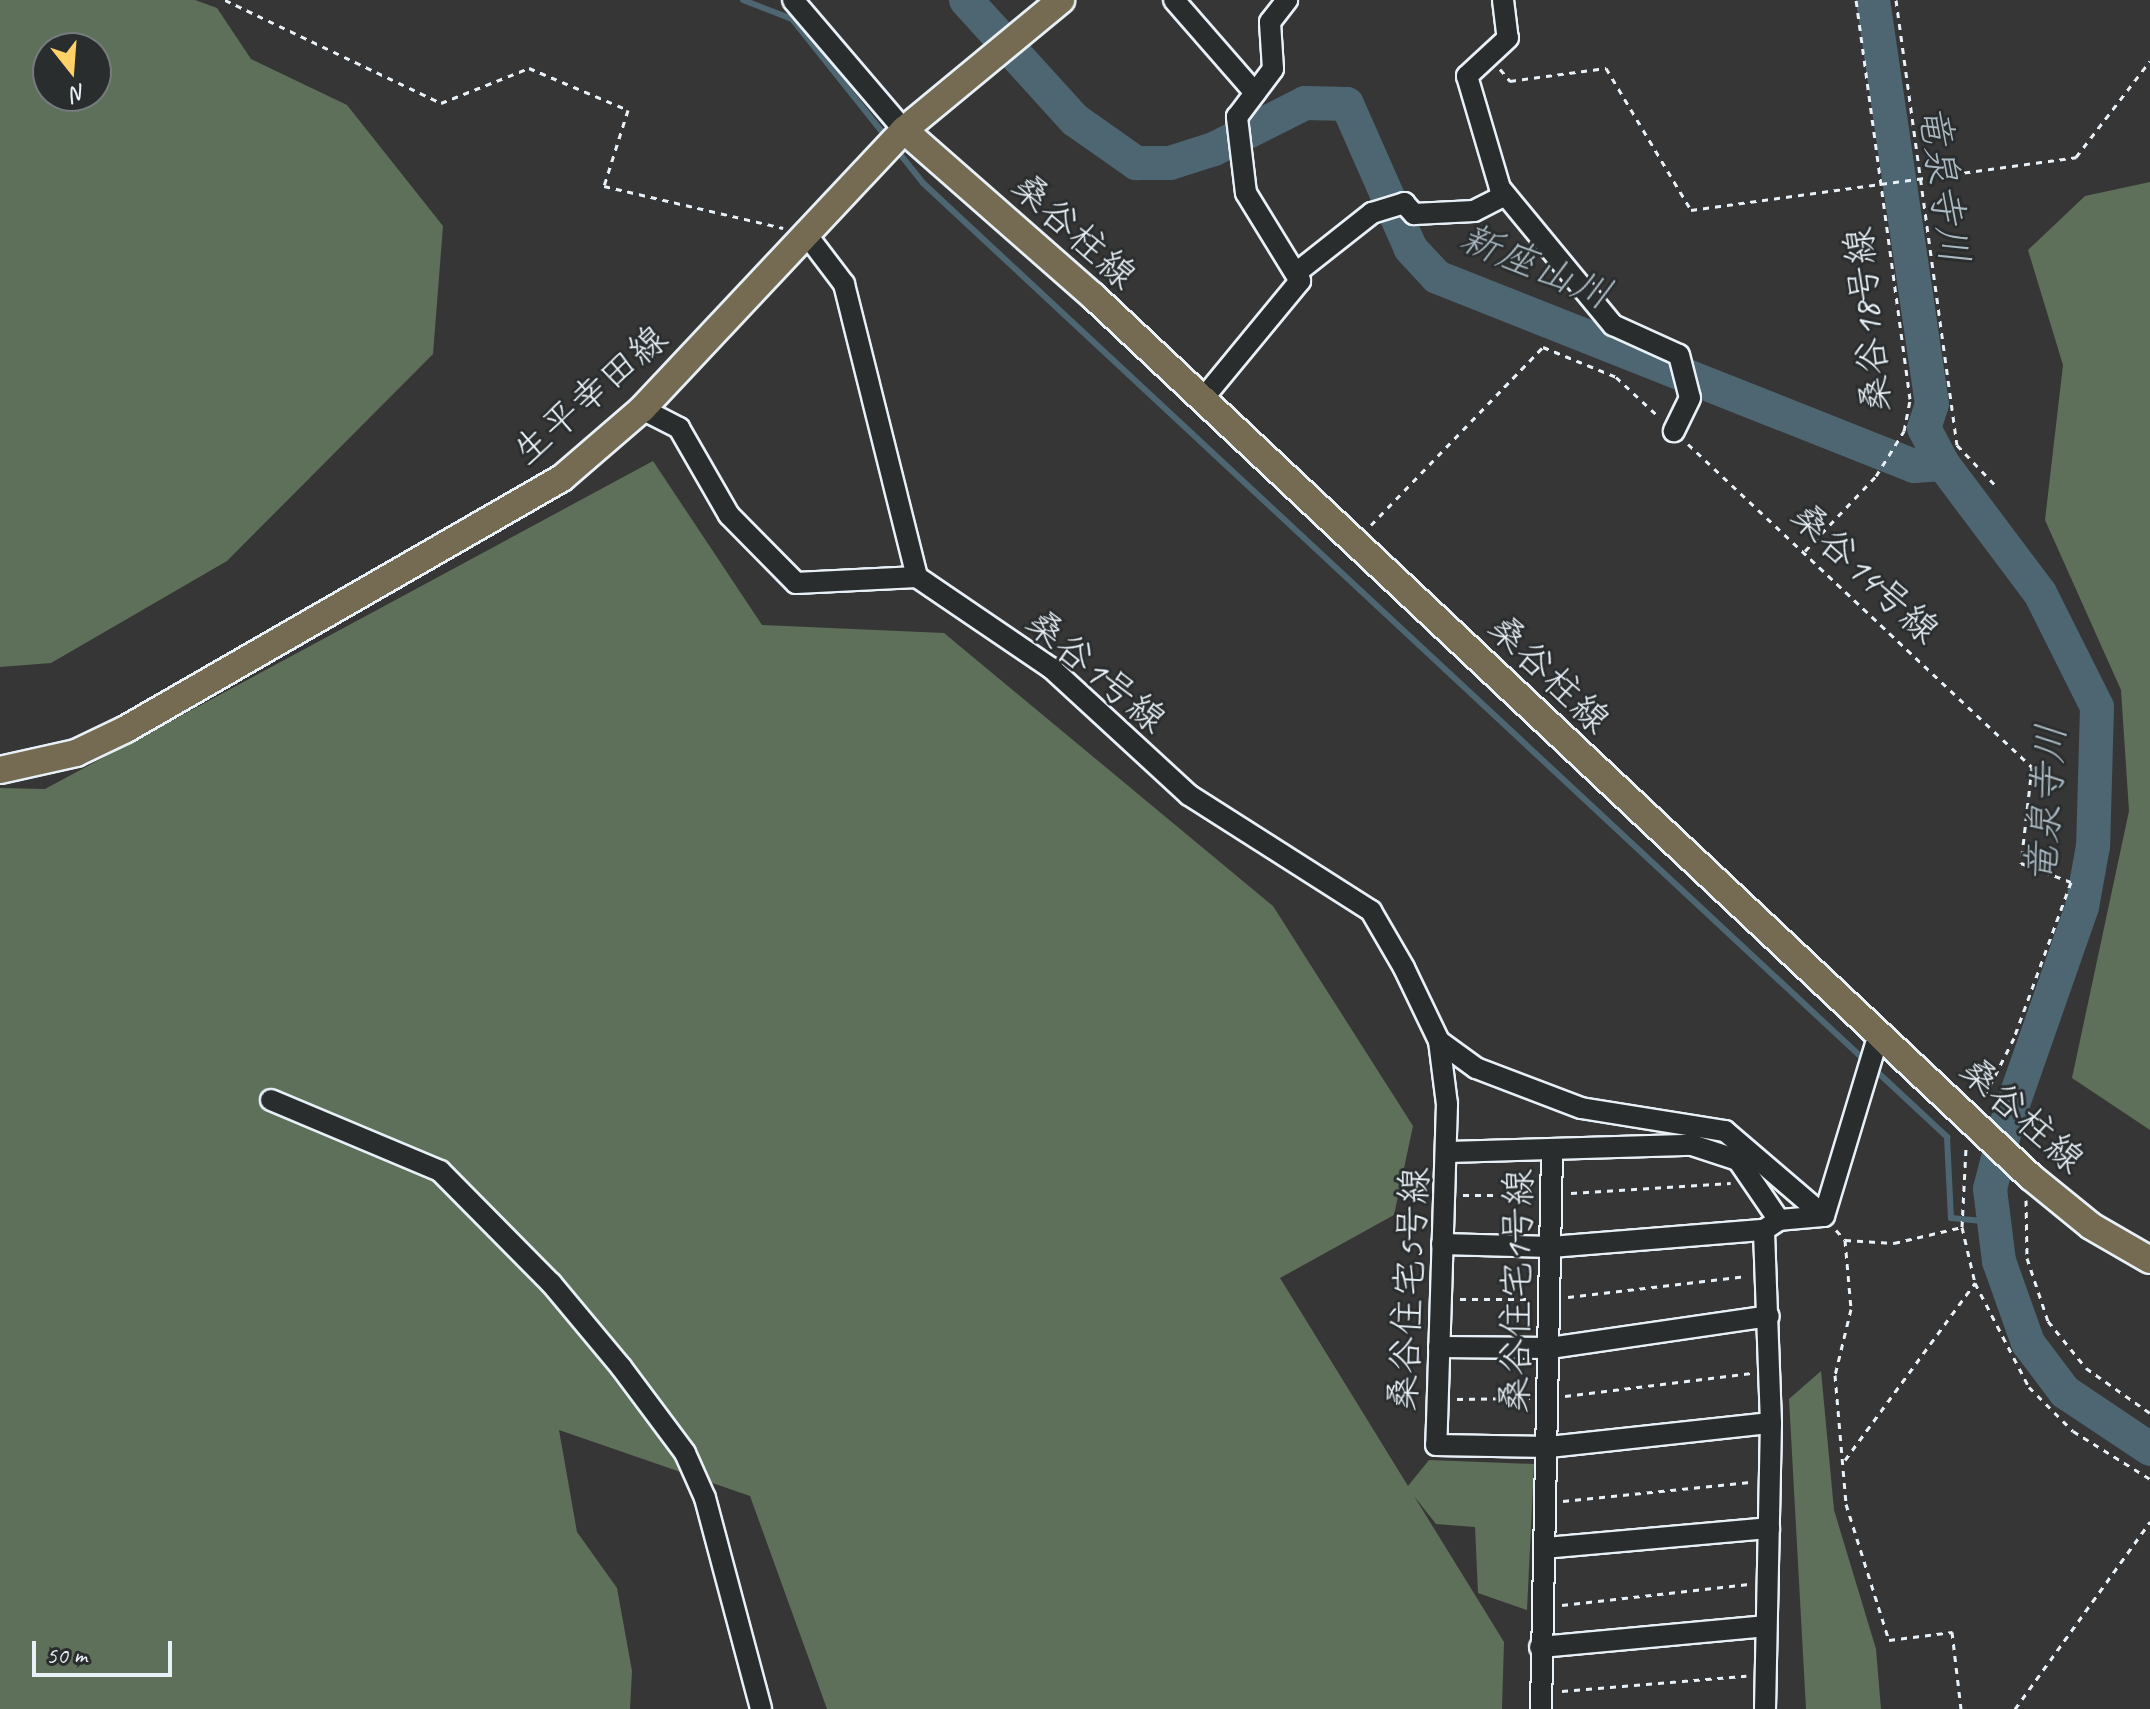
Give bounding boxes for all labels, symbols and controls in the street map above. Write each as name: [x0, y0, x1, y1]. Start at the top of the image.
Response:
north arrow: [32, 32, 112, 112]
text: N: [68, 78, 89, 108]
water label: 竜泉寺川: [1909, 101, 1979, 267]
street label: 桑谷柱線: [1002, 163, 1146, 299]
water label: 新座山川: [1453, 213, 1619, 319]
street label: 桑谷18号線: [1836, 225, 1900, 415]
street label: 生平幸田線: [503, 315, 677, 475]
street label: 桑谷14号線: [1781, 493, 1949, 653]
street label: 桑谷1号線: [1017, 599, 1175, 743]
street label: 桑谷柱線: [1478, 605, 1620, 743]
water label: 竜泉寺川: [2016, 723, 2076, 885]
street label: 桑谷柱線: [1950, 1047, 2094, 1183]
street label: 桑谷住宅5号線: [1380, 1165, 1438, 1413]
street label: 桑谷住宅1号線: [1492, 1168, 1542, 1414]
scale bar: [36, 1625, 176, 1675]
text: 50 m: [46, 1640, 87, 1670]

